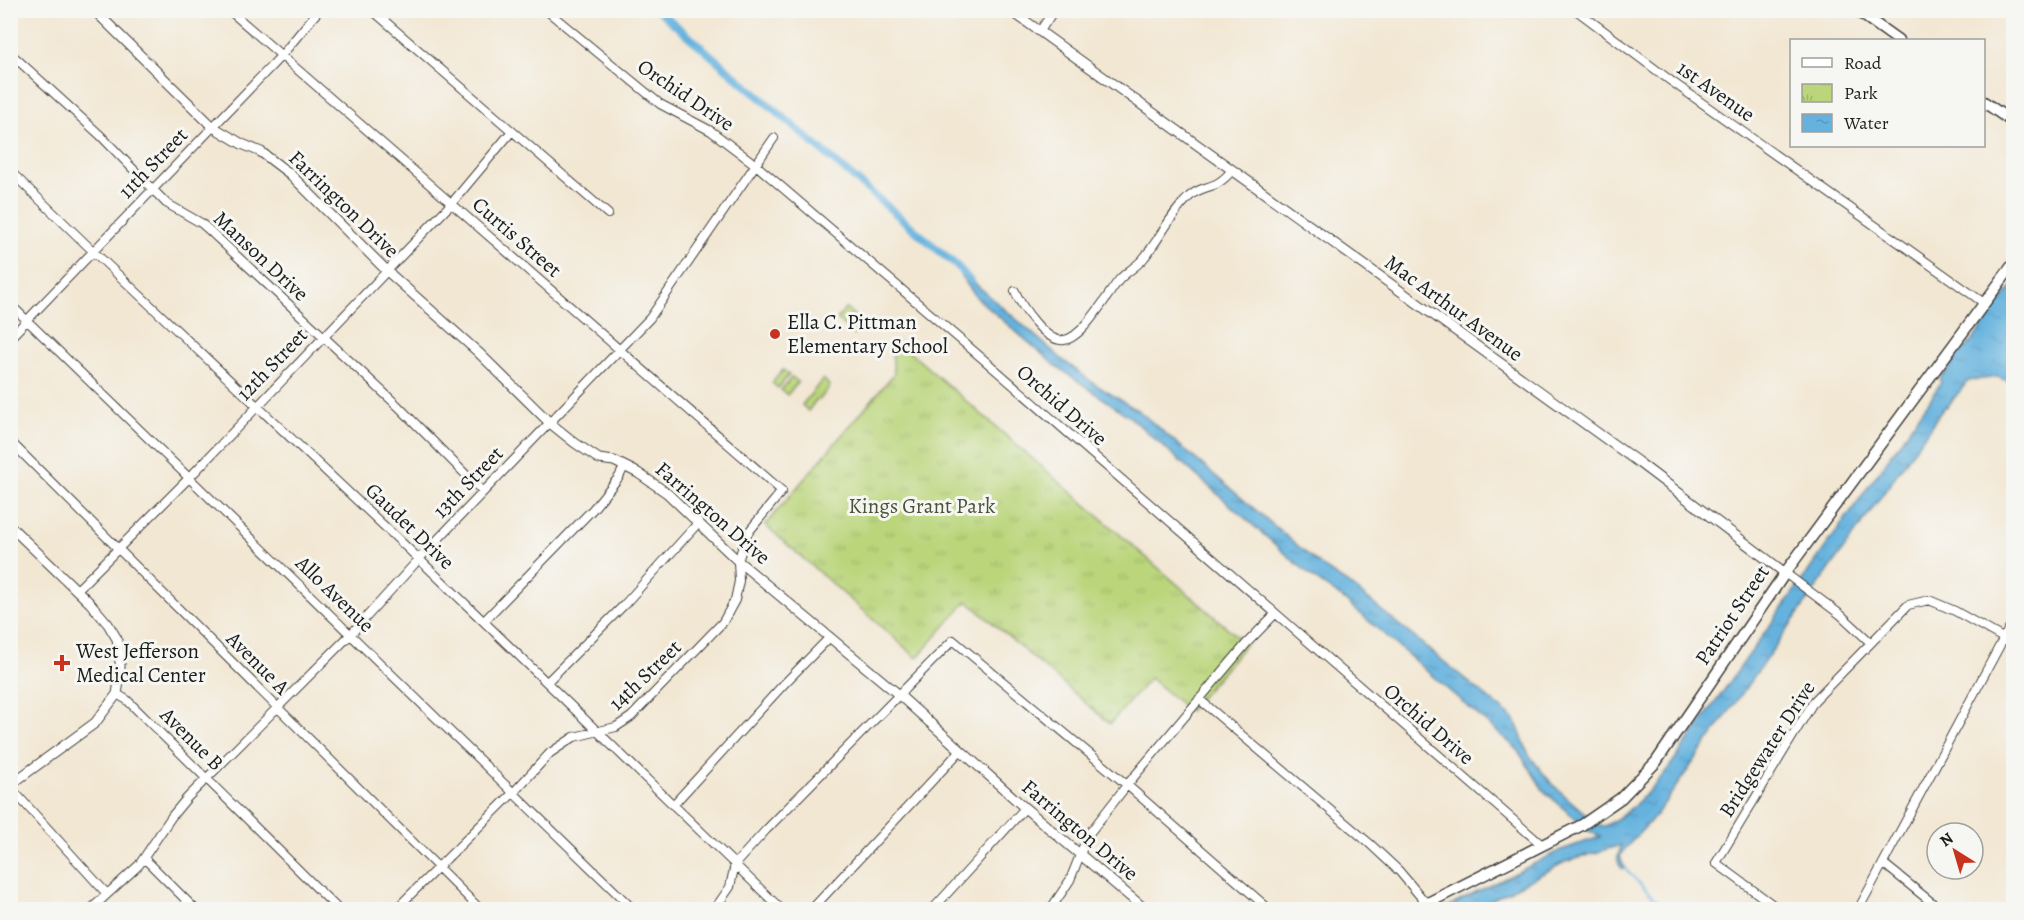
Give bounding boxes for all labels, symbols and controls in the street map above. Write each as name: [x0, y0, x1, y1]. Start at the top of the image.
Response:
legend: [1790, 39, 1985, 147]
text: Road: [1844, 51, 1882, 75]
street label: Orchid Drive: [632, 52, 740, 138]
street label: 1st Avenue: [1671, 54, 1761, 128]
text: Park: [1844, 81, 1878, 105]
text: Water: [1843, 111, 1889, 135]
street label: 11th Street: [112, 121, 194, 204]
street label: Farrington Drive: [283, 144, 405, 264]
street label: Curtis Street: [466, 190, 568, 284]
street label: Manson Drive: [207, 205, 315, 307]
street label: Mac Arthur Avenue: [1379, 248, 1529, 368]
place label: Ella C. Pittman Elementary School: [787, 308, 948, 360]
street label: 12th Street: [230, 321, 314, 406]
marker: Ella C. Pittman Elementary School: [768, 327, 782, 341]
street label: Orchid Drive: [1011, 358, 1113, 452]
street label: 13th Street: [427, 440, 509, 524]
street label: Farrington Drive: [650, 455, 776, 571]
street label: Gaudet Drive: [359, 476, 461, 576]
park label: Kings Grant Park: [849, 492, 996, 520]
street label: Allo Avenue: [289, 549, 380, 639]
street label: Patriot Street: [1688, 559, 1776, 671]
street label: Avenue A: [219, 624, 296, 701]
street label: 14th Street: [603, 633, 687, 717]
place label: West Jefferson Medical Center: [75, 637, 206, 689]
marker: West Jefferson Medical Center: [53, 654, 71, 672]
street label: Bridgewater Drive: [1712, 675, 1822, 823]
street label: Orchid Drive: [1378, 677, 1480, 771]
street label: Avenue B: [153, 700, 230, 777]
street label: Farrington Drive: [1016, 773, 1144, 887]
north arrow: [1925, 821, 1985, 881]
text: N: [1935, 827, 1958, 852]

